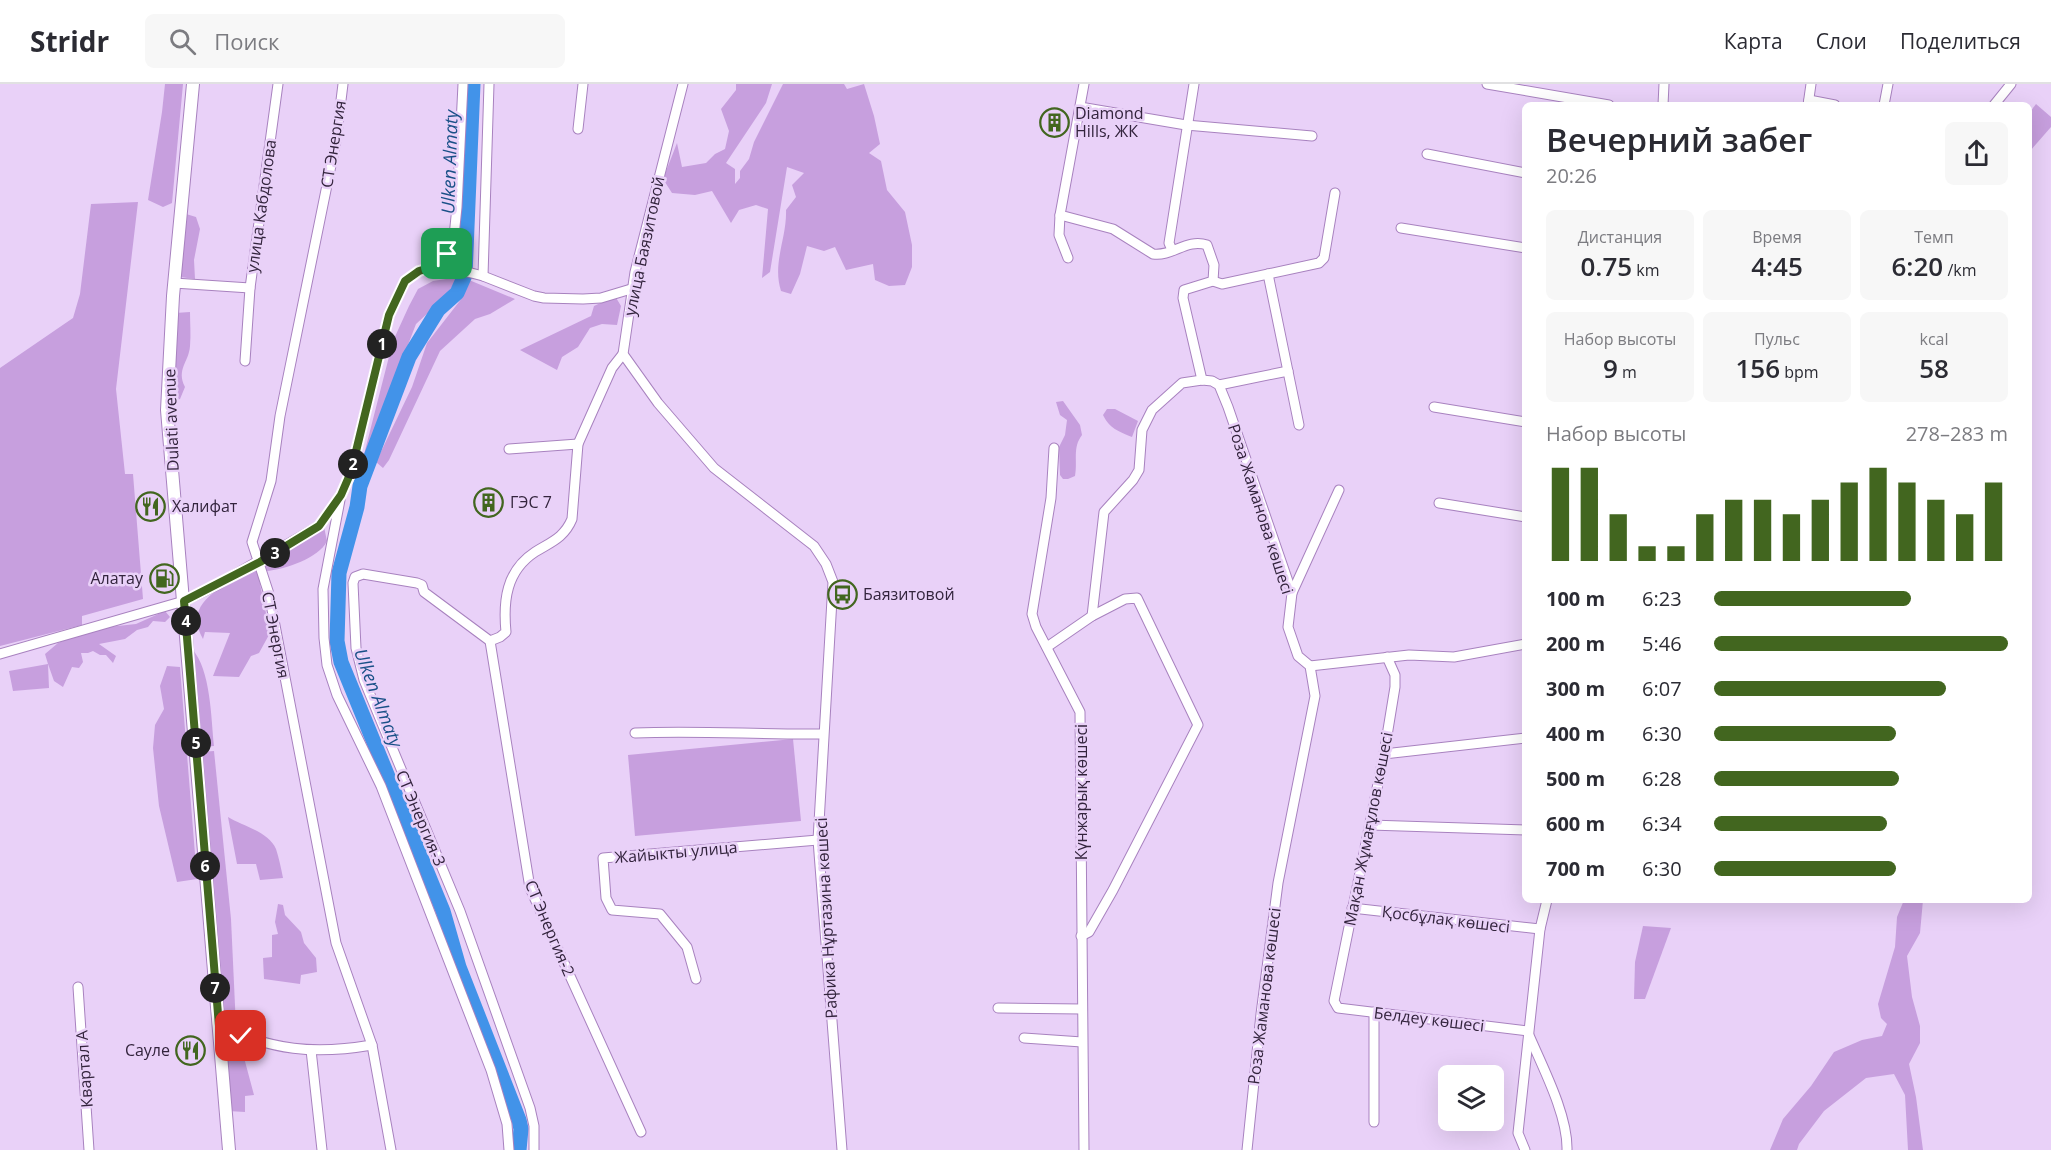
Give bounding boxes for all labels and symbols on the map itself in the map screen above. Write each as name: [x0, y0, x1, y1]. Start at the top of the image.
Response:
street label: СТ Энергия: [315, 99, 351, 189]
place label: Diamond Hills, ЖК: [1075, 102, 1144, 142]
building icon: Diamond Hills, ЖК: [1038, 106, 1070, 138]
water label: Ulken Almaty: [435, 108, 463, 215]
street label: улица Кабдолова: [241, 138, 281, 274]
street label: улица Баязитовой: [618, 174, 670, 318]
pin: [421, 228, 472, 279]
pin: 1: [367, 329, 397, 359]
street label: Dulati avenue: [158, 368, 184, 472]
street label: Роза Жаманова көшесі: [1223, 421, 1299, 597]
pin: 2: [338, 449, 368, 479]
building icon: ГЭС 7: [473, 486, 505, 518]
restaurant icon: Халифат: [135, 490, 167, 522]
place label: ГЭС 7: [510, 491, 552, 513]
place label: Халифат: [172, 495, 238, 517]
pin: 3: [260, 538, 290, 568]
fuel station icon: Алатау: [148, 562, 180, 594]
place label: Алатау: [90, 567, 144, 589]
bus stop icon: Баязитовой: [826, 578, 858, 610]
place label: Баязитовой: [863, 583, 955, 605]
street label: СТ Энергия: [257, 590, 295, 680]
pin: 4: [171, 606, 201, 636]
water label: Ulken Almaty: [349, 645, 409, 752]
street label: Күнжарық көшесі: [1070, 724, 1092, 860]
pin: 5: [181, 728, 211, 758]
street label: Мақан Жұмағұлов көшесі: [1338, 730, 1398, 928]
street label: СТ Энергия-3: [391, 767, 451, 869]
street label: Рафика Нұртазина көшесі: [810, 817, 842, 1019]
street label: Жайыкты улица: [614, 836, 738, 868]
pin: 6: [190, 851, 220, 881]
street label: СТ Энергия-2: [520, 877, 580, 979]
street label: Қосбұлақ көшесі: [1381, 900, 1511, 938]
street label: Роза Жаманова көшесі: [1242, 906, 1286, 1086]
pin: 7: [200, 973, 230, 1003]
street label: Белдеу көшесі: [1373, 1001, 1485, 1037]
pin: [215, 1010, 266, 1061]
street label: Квартал А: [70, 1029, 98, 1108]
restaurant icon: Сауле: [175, 1034, 207, 1066]
place label: Сауле: [125, 1039, 170, 1061]

